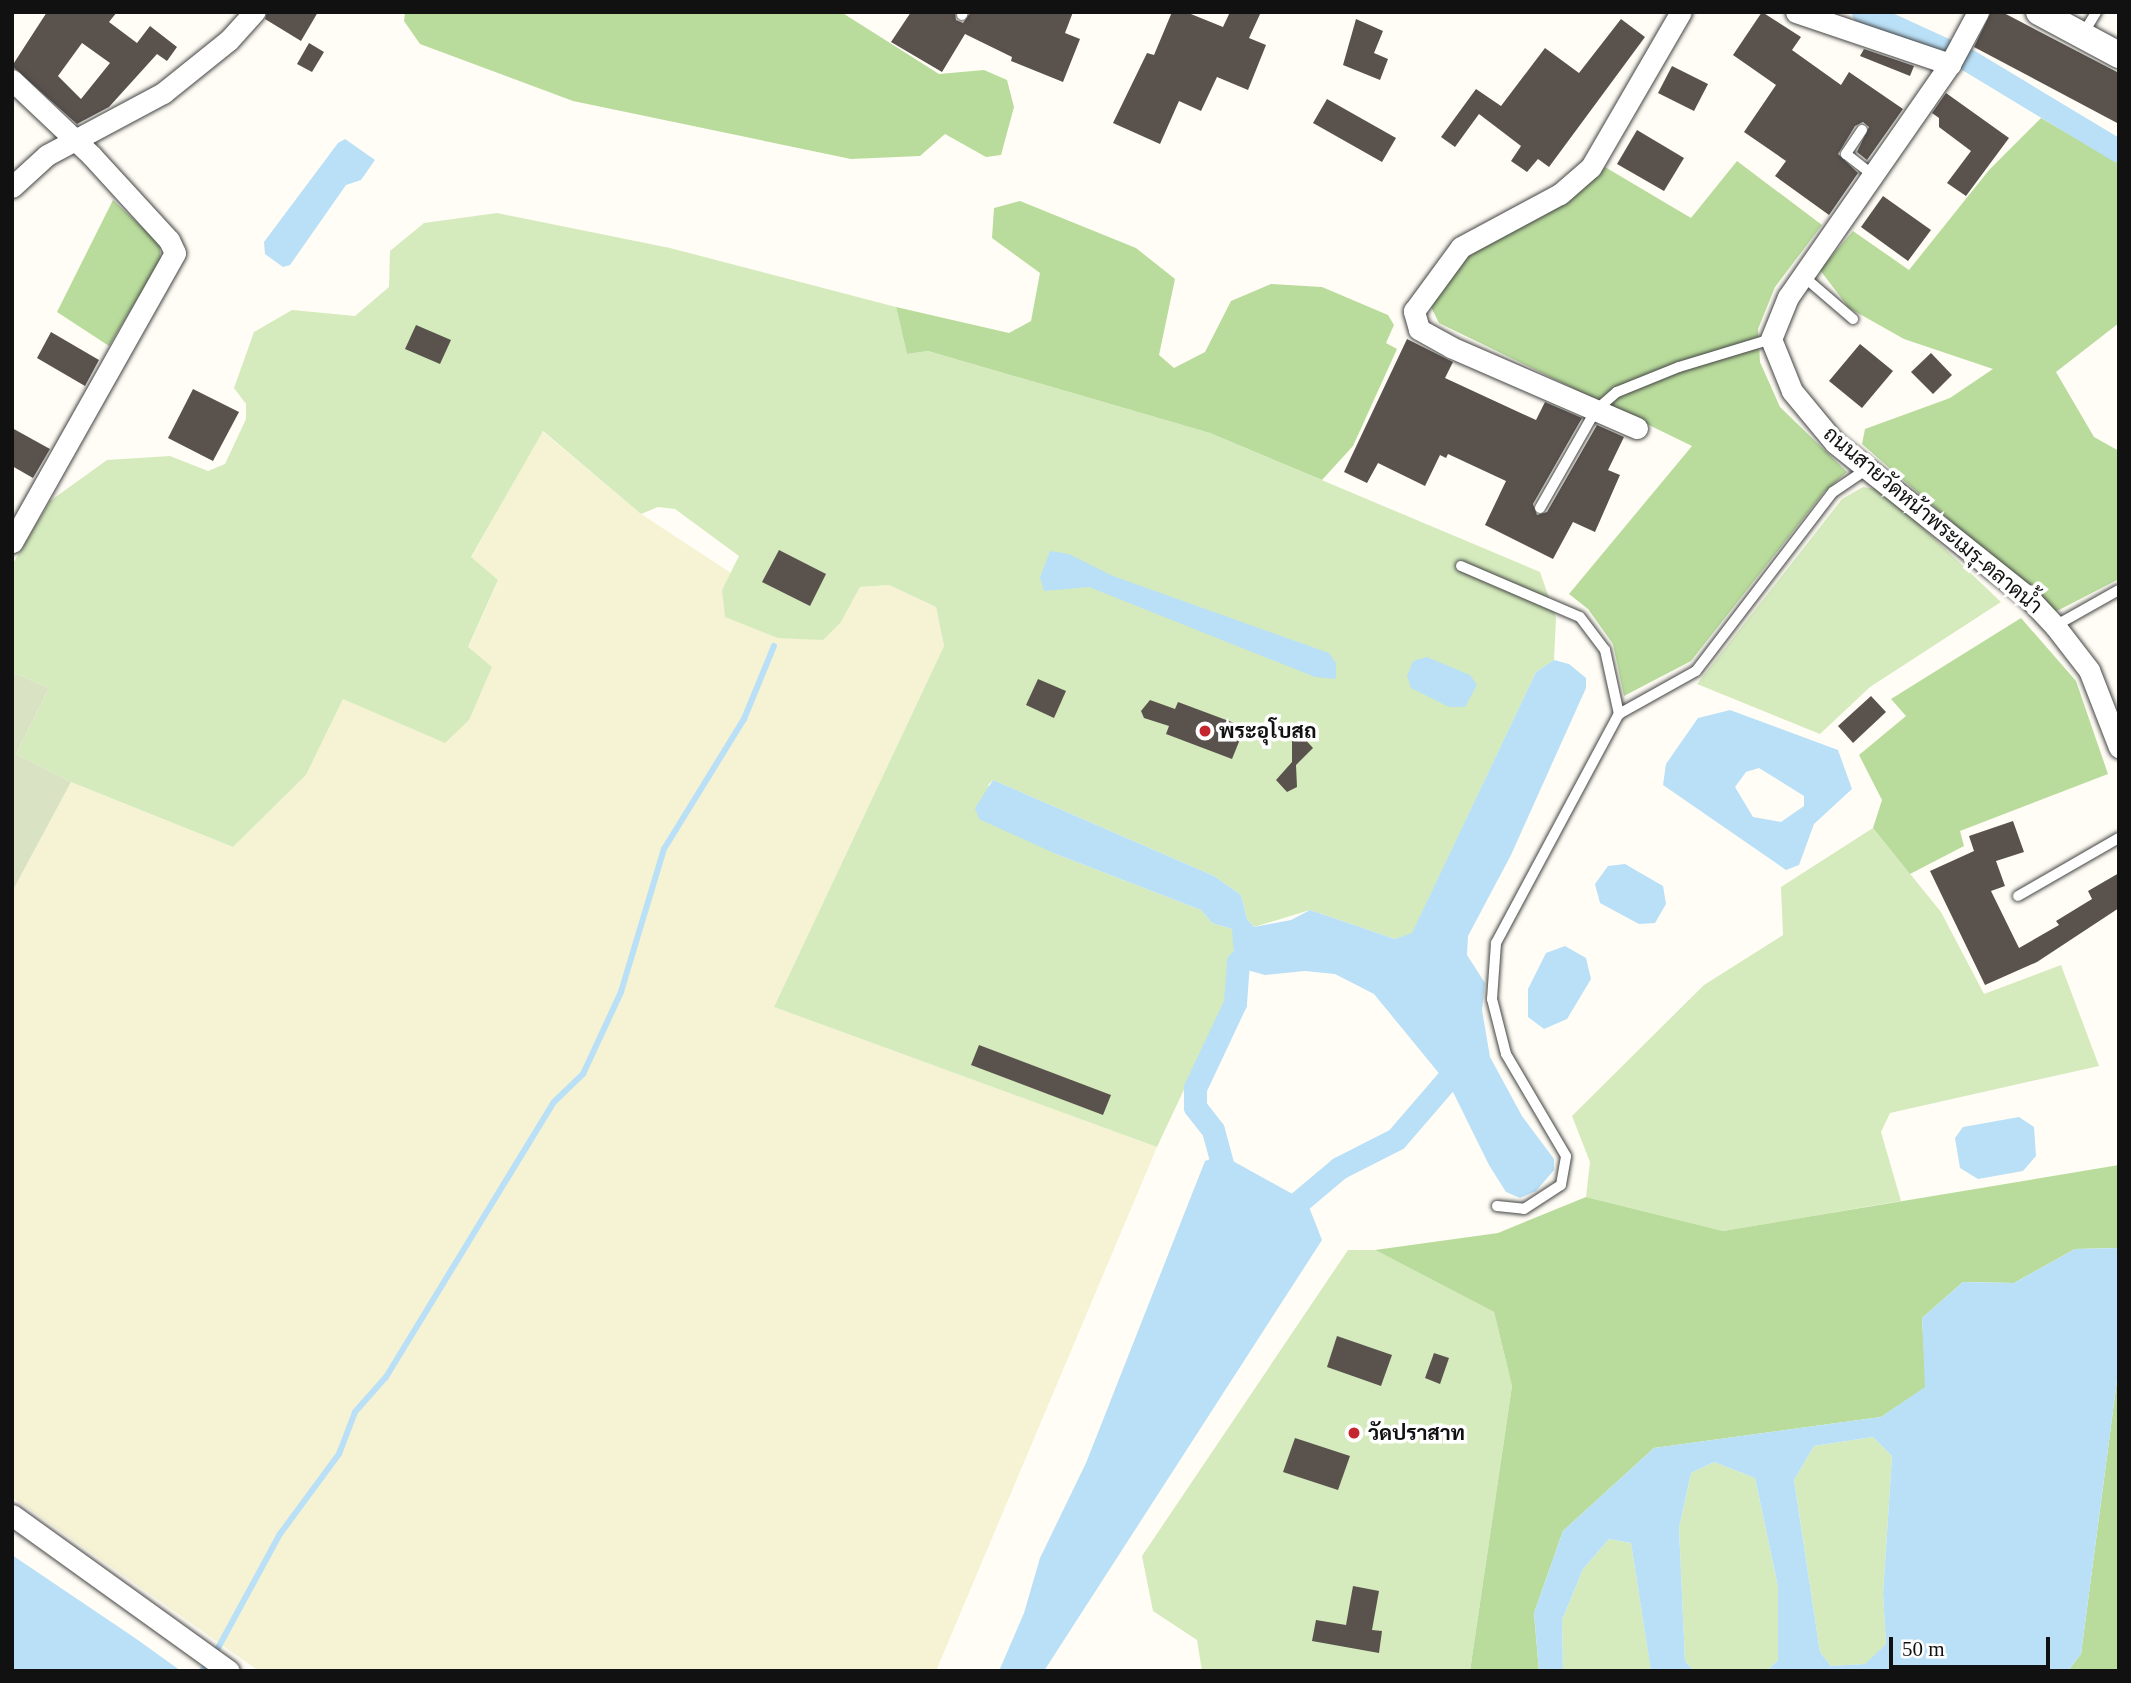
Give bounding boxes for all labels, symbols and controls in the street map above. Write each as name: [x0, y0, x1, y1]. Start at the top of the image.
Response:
street label: ถนนสายวัดหน้าพระเมรุ-ตลาดน้ำ: [1819, 421, 2047, 619]
place label: พระอุโบสถ: [1219, 718, 1317, 744]
marker: พระอุโบสถ: [1197, 723, 1213, 739]
place label: วัดปราสาท: [1368, 1420, 1465, 1446]
marker: วัดปราสาท: [1346, 1425, 1362, 1441]
scale bar: [1893, 1624, 2054, 1668]
text: 50 m: [1902, 1637, 1945, 1661]

